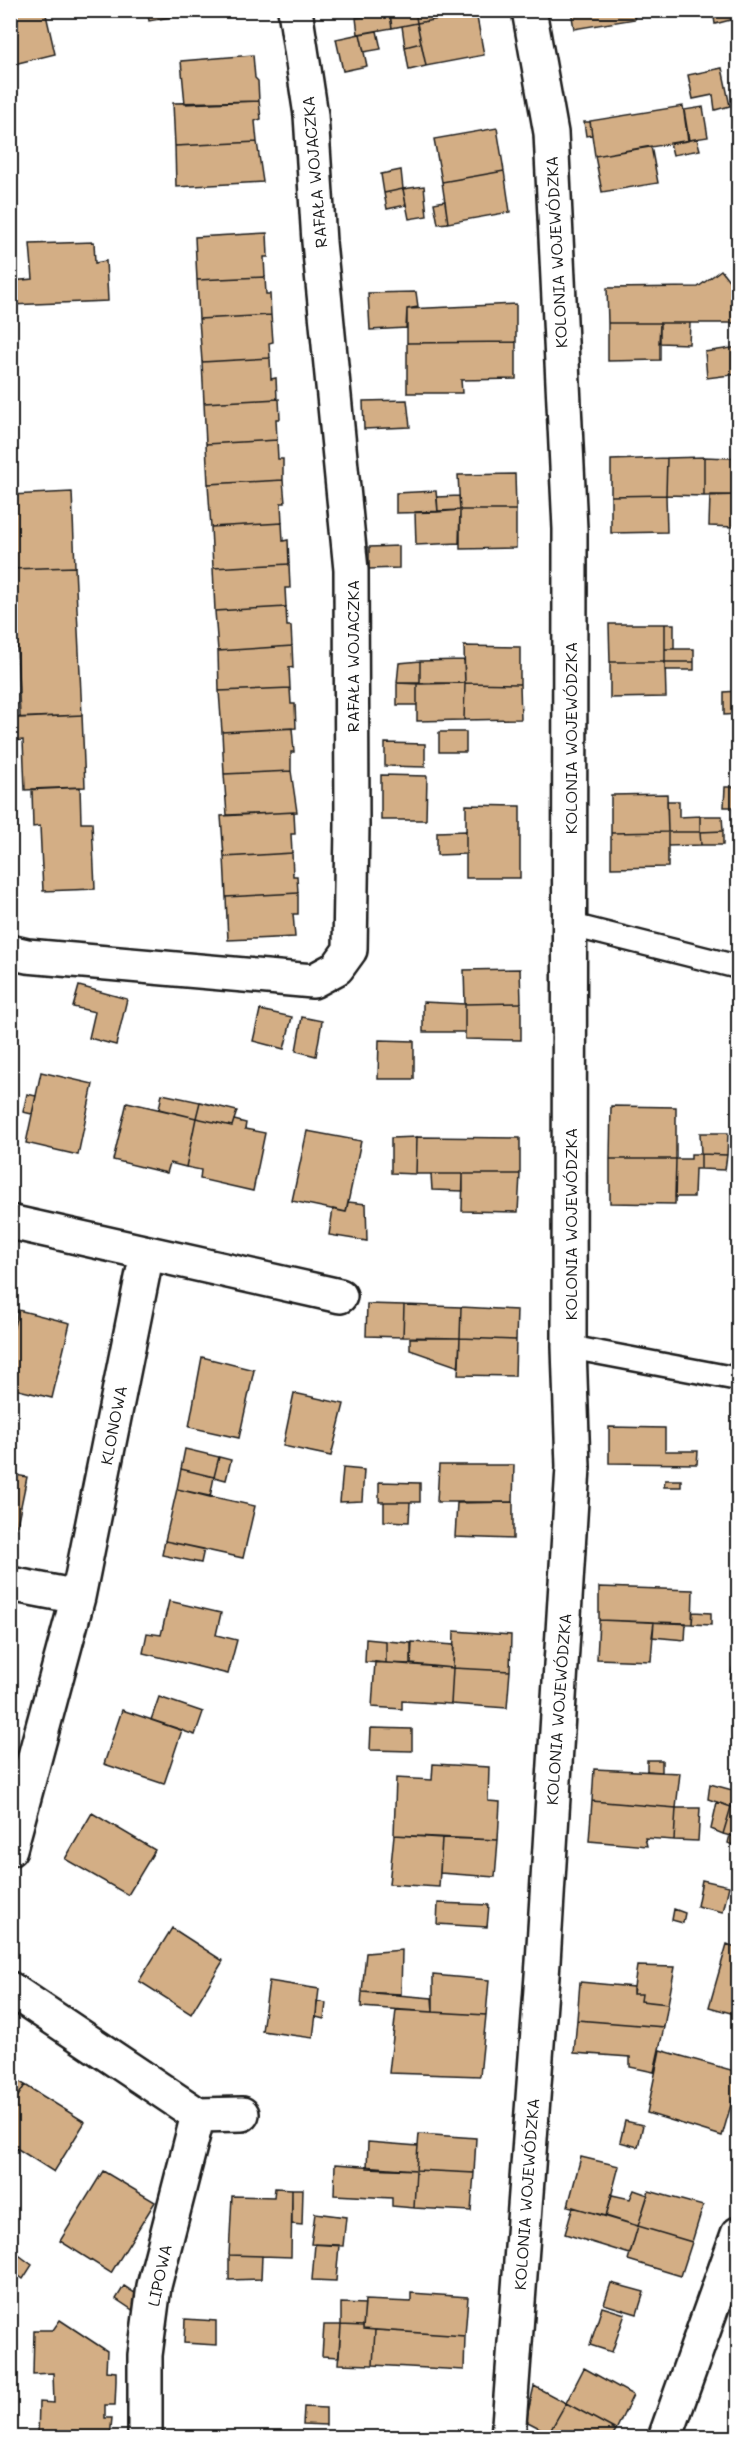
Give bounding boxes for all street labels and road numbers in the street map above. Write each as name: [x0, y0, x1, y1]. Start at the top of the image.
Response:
street label: RAFAŁA WOJACZKA: [297, 95, 331, 249]
street label: KOLONIA WOJEWÓDZKA: [540, 155, 572, 349]
street label: RAFAŁA WOJACZKA: [342, 580, 363, 732]
street label: KOLONIA WOJEWÓDZKA: [560, 642, 581, 834]
street label: KOLONIA WOJEWÓDZKA: [560, 1128, 581, 1320]
street label: KLONOWA: [95, 1384, 131, 1466]
street label: KOLONIA WOJEWÓDZKA: [541, 1612, 575, 1806]
street label: KOLONIA WOJEWÓDZKA: [509, 2097, 543, 2291]
street label: LIPOWA: [142, 2242, 176, 2308]

